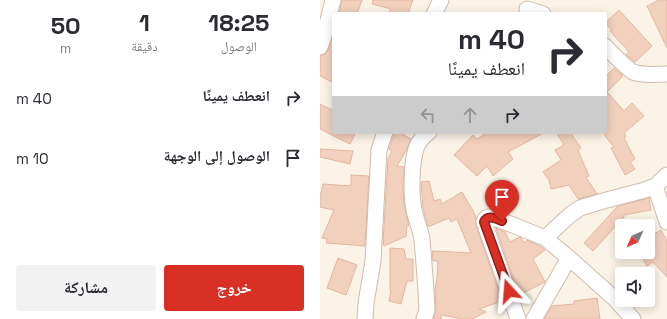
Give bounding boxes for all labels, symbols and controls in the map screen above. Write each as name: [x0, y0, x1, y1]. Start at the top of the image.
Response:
text: 1: [139, 7, 150, 38]
text: 18:25: [208, 7, 269, 38]
text: 50: [51, 10, 81, 41]
text: 40 m: [458, 21, 525, 57]
icon: right: [539, 28, 591, 80]
text: دقيقة: [131, 38, 158, 55]
text: الوصول: [221, 38, 257, 55]
text: m: [60, 40, 71, 57]
text: انعطف يمينًا: [448, 57, 525, 80]
text: انعطف يمينًا: [203, 86, 270, 105]
icon: right: [282, 87, 304, 109]
text: 40 m: [16, 89, 52, 108]
icon: left: [417, 104, 439, 126]
icon: ahead: [459, 104, 481, 126]
icon: right: [501, 104, 523, 126]
text: الوصول إلى الوجهة: [164, 146, 270, 165]
icon: arrive: [282, 147, 304, 169]
text: 10 m: [16, 149, 49, 168]
pin: [485, 180, 519, 221]
icon: arrive: [491, 186, 513, 208]
north arrow: [615, 219, 655, 259]
map controls: [615, 219, 655, 307]
button: مشاركة: [16, 265, 156, 311]
button: خروج: [164, 265, 304, 311]
button: sound: [615, 267, 655, 307]
position arrow: [488, 270, 530, 312]

